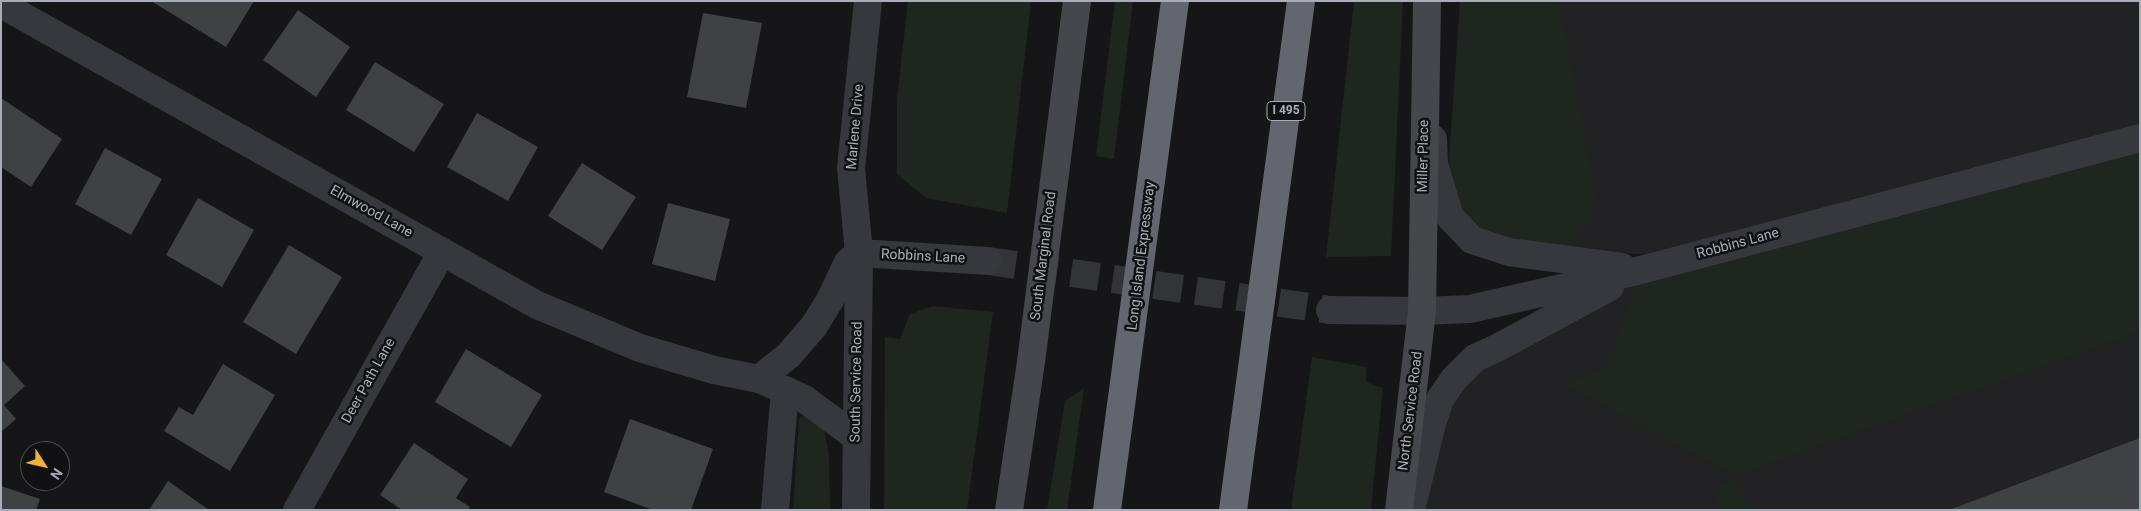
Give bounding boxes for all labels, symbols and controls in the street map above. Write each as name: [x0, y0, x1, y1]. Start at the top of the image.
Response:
street label: Marlene Drive: [844, 84, 868, 170]
road number: I 495: [1267, 102, 1305, 120]
street label: Miller Place: [1415, 120, 1433, 192]
street label: Long Island Expressway: [1125, 181, 1159, 331]
street label: Elmwood Lane: [327, 182, 415, 242]
street label: South Marginal Road: [1028, 191, 1060, 321]
street label: Robbins Lane: [1695, 225, 1781, 263]
street label: Robbins Lane: [880, 246, 966, 268]
street label: South Service Road: [848, 321, 866, 443]
street label: Deer Path Lane: [339, 336, 399, 426]
street label: North Service Road: [1395, 350, 1427, 472]
north arrow: [20, 441, 70, 491]
text: N: [47, 465, 66, 483]

